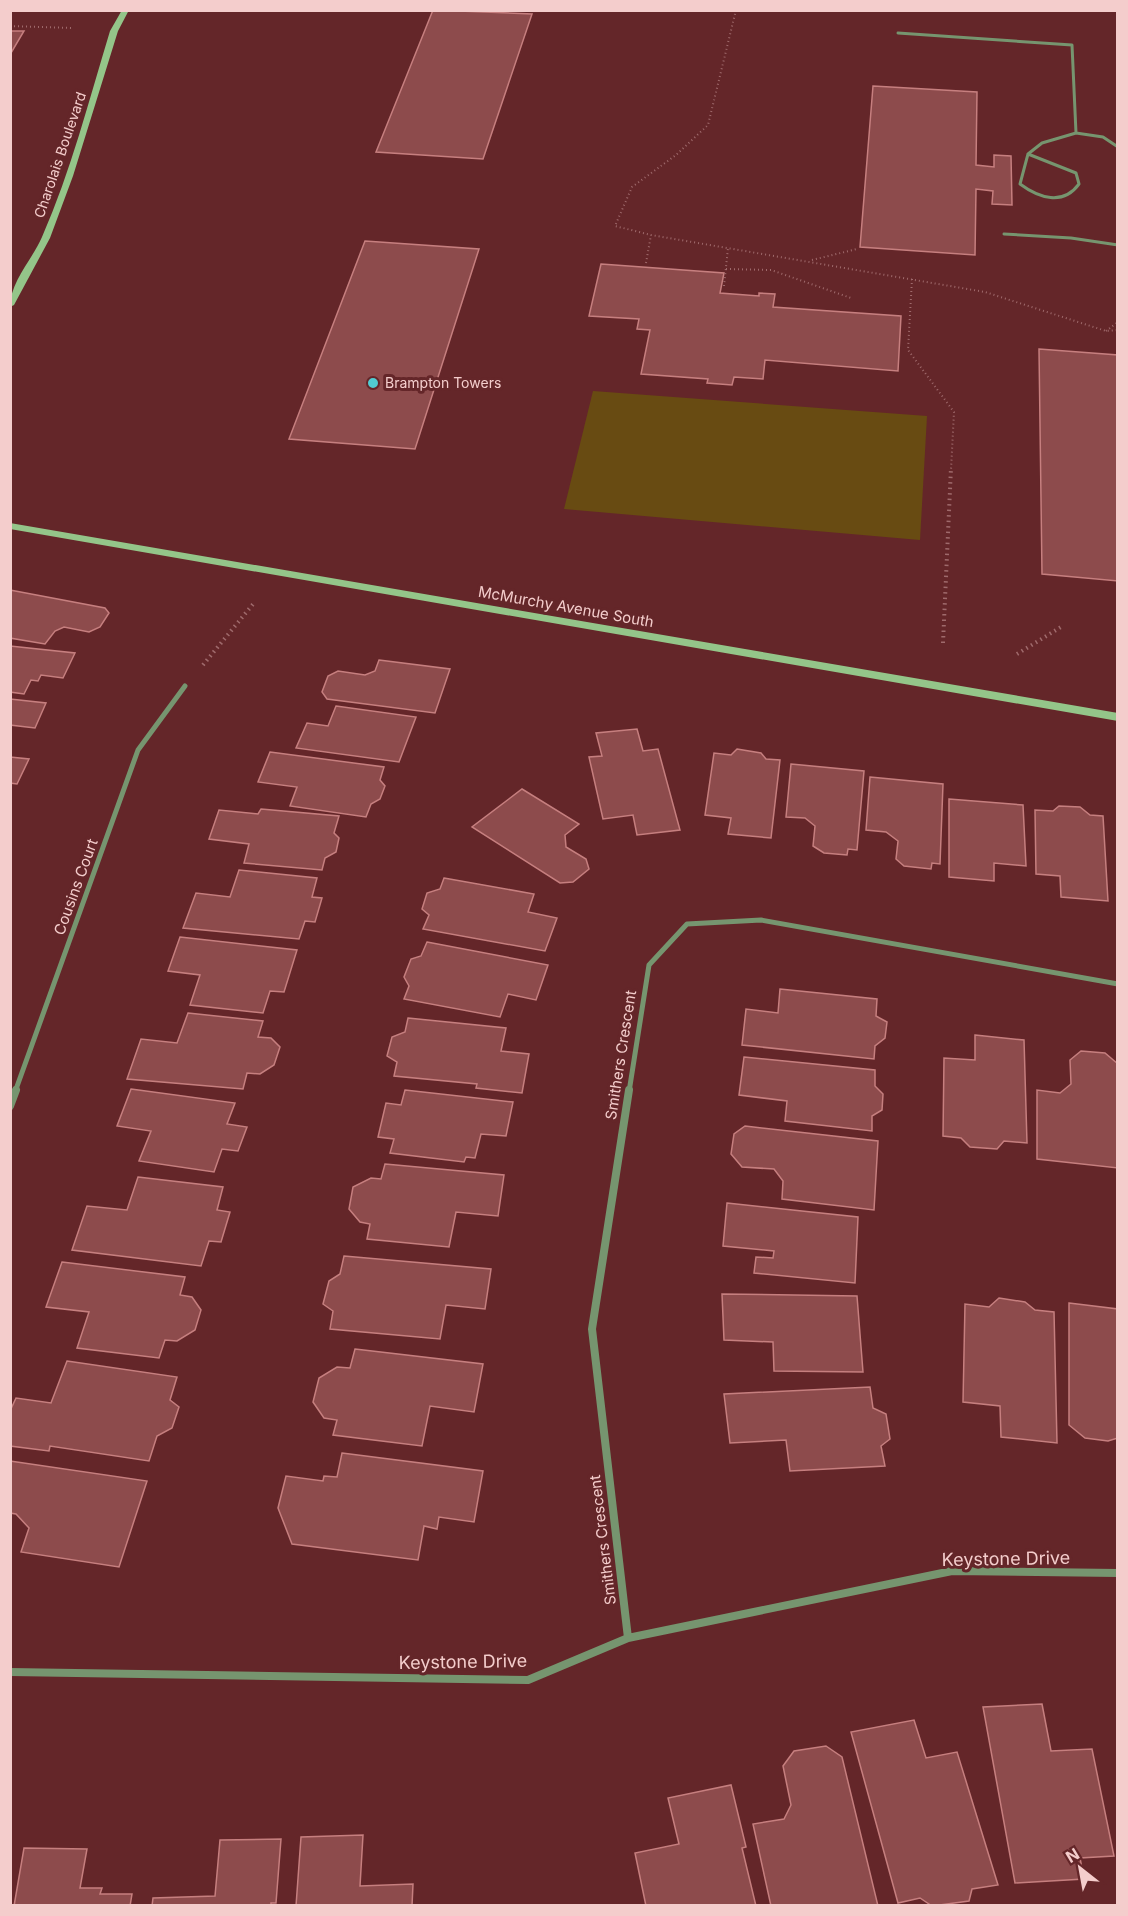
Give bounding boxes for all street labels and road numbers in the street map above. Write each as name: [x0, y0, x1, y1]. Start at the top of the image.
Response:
street label: Charolais Boulevard: [30, 90, 89, 220]
street label: McMurchy Avenue South: [477, 582, 655, 631]
street label: Cousins Court: [49, 836, 102, 938]
street label: Smithers Crescent: [601, 989, 640, 1121]
street label: Smithers Crescent: [585, 1474, 620, 1606]
street label: Keystone Drive: [942, 1547, 1070, 1570]
street label: Keystone Drive: [399, 1650, 527, 1673]

